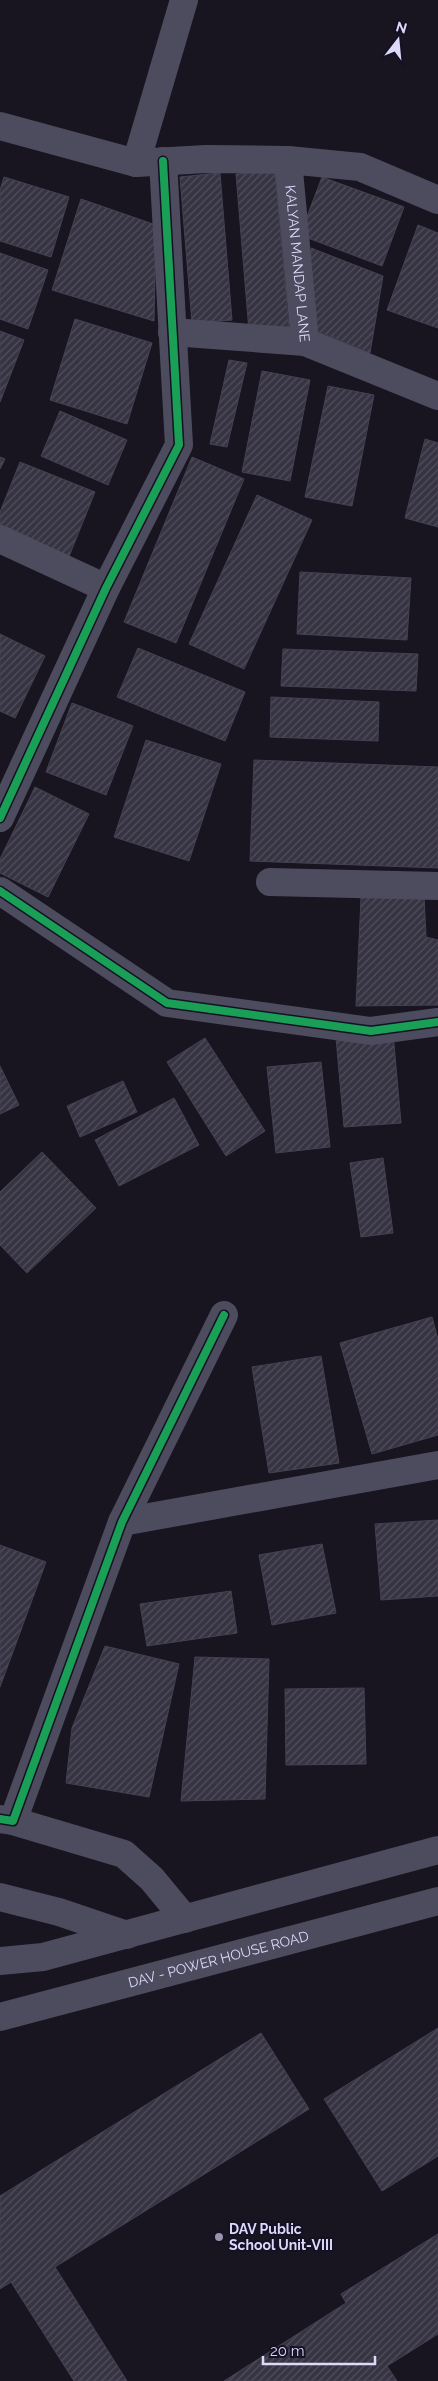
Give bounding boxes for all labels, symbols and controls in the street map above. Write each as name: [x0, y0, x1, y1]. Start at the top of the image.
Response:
north arrow: [373, 15, 423, 65]
text: N: [394, 18, 409, 37]
street label: KALYAN MANDAP LANE: [282, 184, 313, 343]
street label: DAV - POWER HOUSE ROAD: [126, 1928, 310, 1991]
place label: DAV Public School Unit-VIII: [229, 2221, 333, 2253]
marker: DAV Public School Unit-VIII: [213, 2231, 225, 2243]
scale bar: [263, 2334, 376, 2366]
text: 20 m: [270, 2342, 305, 2360]

